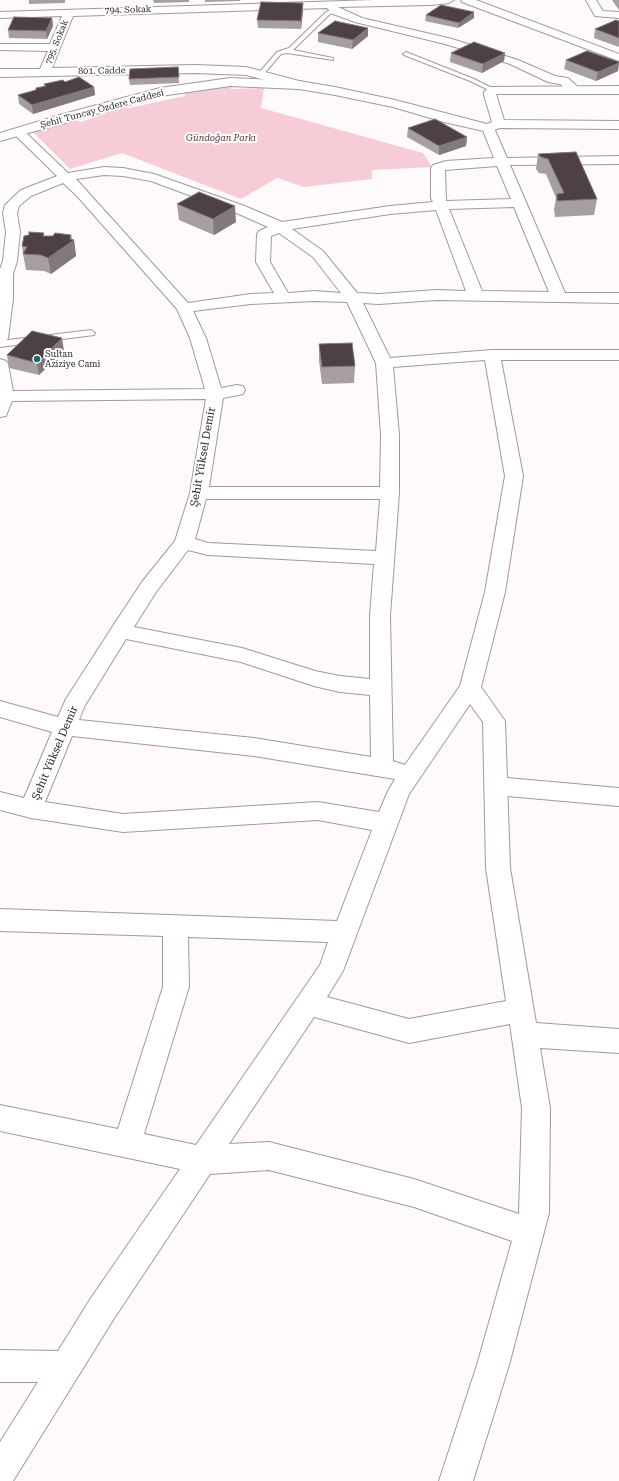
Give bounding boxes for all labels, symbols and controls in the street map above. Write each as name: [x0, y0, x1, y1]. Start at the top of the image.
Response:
street label: 794. Sokak: [104, 4, 152, 16]
street label: 795. Sokak: [43, 18, 71, 66]
street label: 801. Cadde: [78, 65, 126, 77]
street label: Şehit Tuncay Özdere Caddesi: [39, 87, 165, 131]
park label: Gündoğan Parkı: [186, 133, 256, 143]
place label: Sultan Aziziye Cami: [45, 349, 100, 370]
marker: Sultan Aziziye Cami: [32, 354, 42, 364]
street label: Şehit Yüksel Demir: [188, 406, 218, 508]
street label: Şehit Yüksel Demir: [29, 704, 81, 802]

